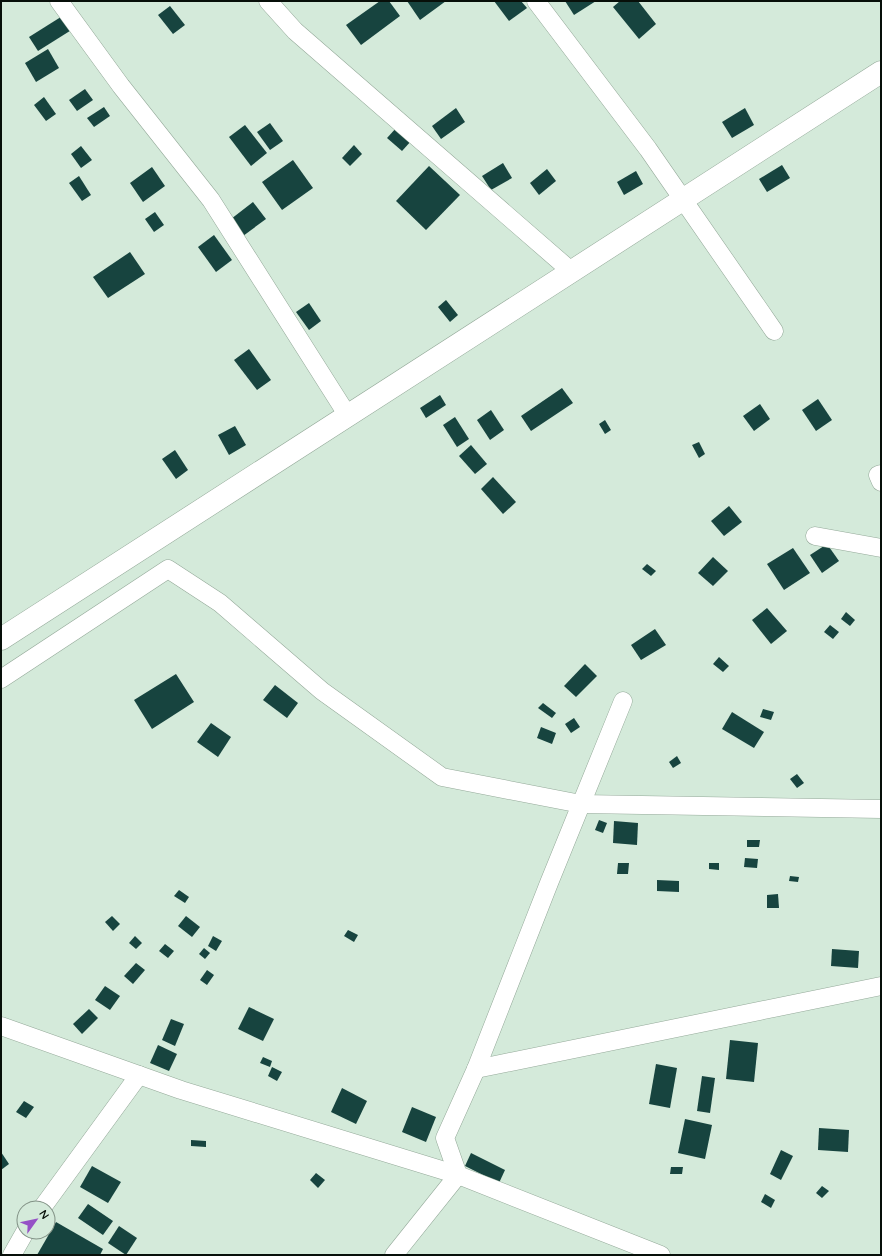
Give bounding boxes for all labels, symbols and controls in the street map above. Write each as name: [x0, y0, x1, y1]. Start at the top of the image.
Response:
north arrow: [16, 1200, 56, 1240]
text: N: [36, 1207, 52, 1222]

